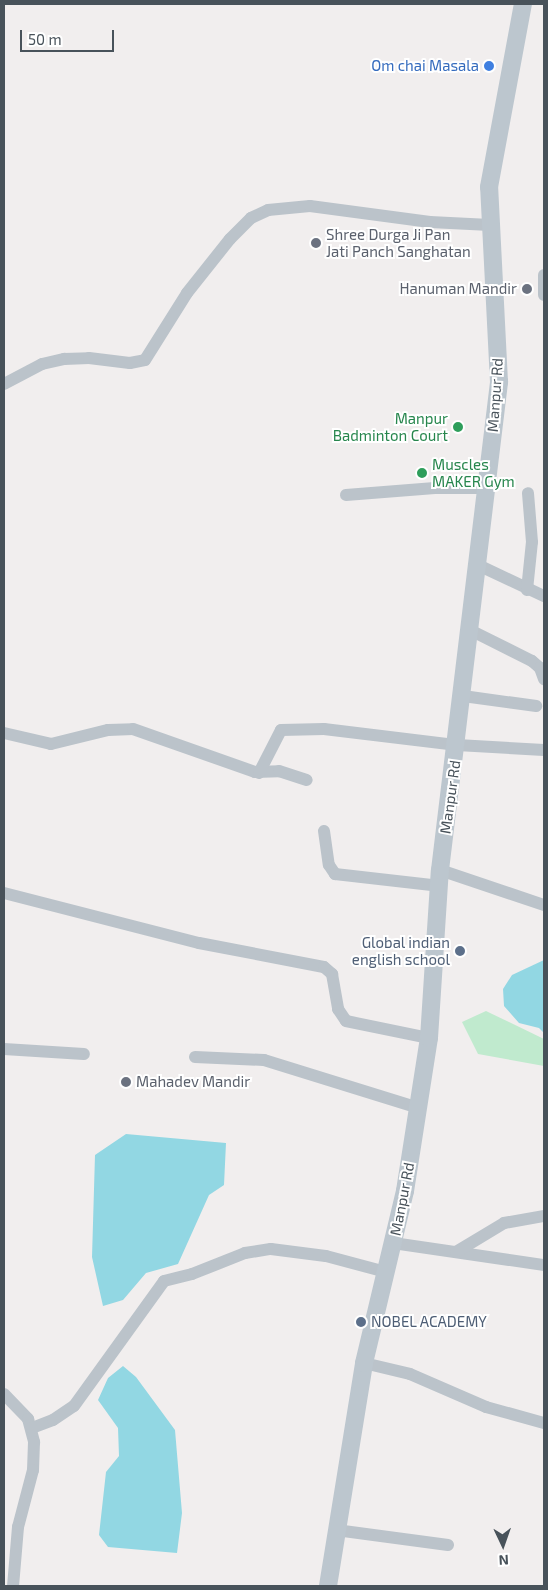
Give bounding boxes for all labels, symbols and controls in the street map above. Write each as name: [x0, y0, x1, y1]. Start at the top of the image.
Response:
scale bar: [22, 20, 116, 52]
text: 50 m: [28, 30, 62, 48]
place label: Om chai Masala: [371, 57, 479, 75]
marker: Om chai Masala: [483, 60, 495, 72]
place label: Shree Durga Ji Pan Jati Panch Sanghatan: [326, 225, 471, 260]
marker: Shree Durga Ji Pan Jati Panch Sanghatan: [310, 237, 322, 249]
place label: Hanuman Mandir: [400, 280, 517, 298]
marker: Hanuman Mandir: [521, 283, 533, 295]
street label: Manpur Rd: [483, 357, 507, 433]
place label: Manpur Badminton Court: [333, 409, 448, 444]
marker: Manpur Badminton Court: [452, 421, 464, 433]
place label: Muscles MAKER Gym: [432, 455, 515, 490]
marker: Muscles MAKER Gym: [416, 467, 428, 479]
street label: Manpur Rd: [436, 759, 464, 835]
place label: Global indian english school: [352, 933, 450, 968]
marker: Global indian english school: [454, 945, 466, 957]
place label: Mahadev Mandir: [136, 1073, 251, 1091]
marker: Mahadev Mandir: [120, 1076, 132, 1088]
street label: Manpur Rd: [386, 1161, 418, 1237]
place label: NOBEL ACADEMY: [371, 1313, 487, 1331]
marker: NOBEL ACADEMY: [355, 1316, 367, 1328]
north arrow: [478, 1520, 528, 1570]
text: N: [498, 1552, 509, 1569]

